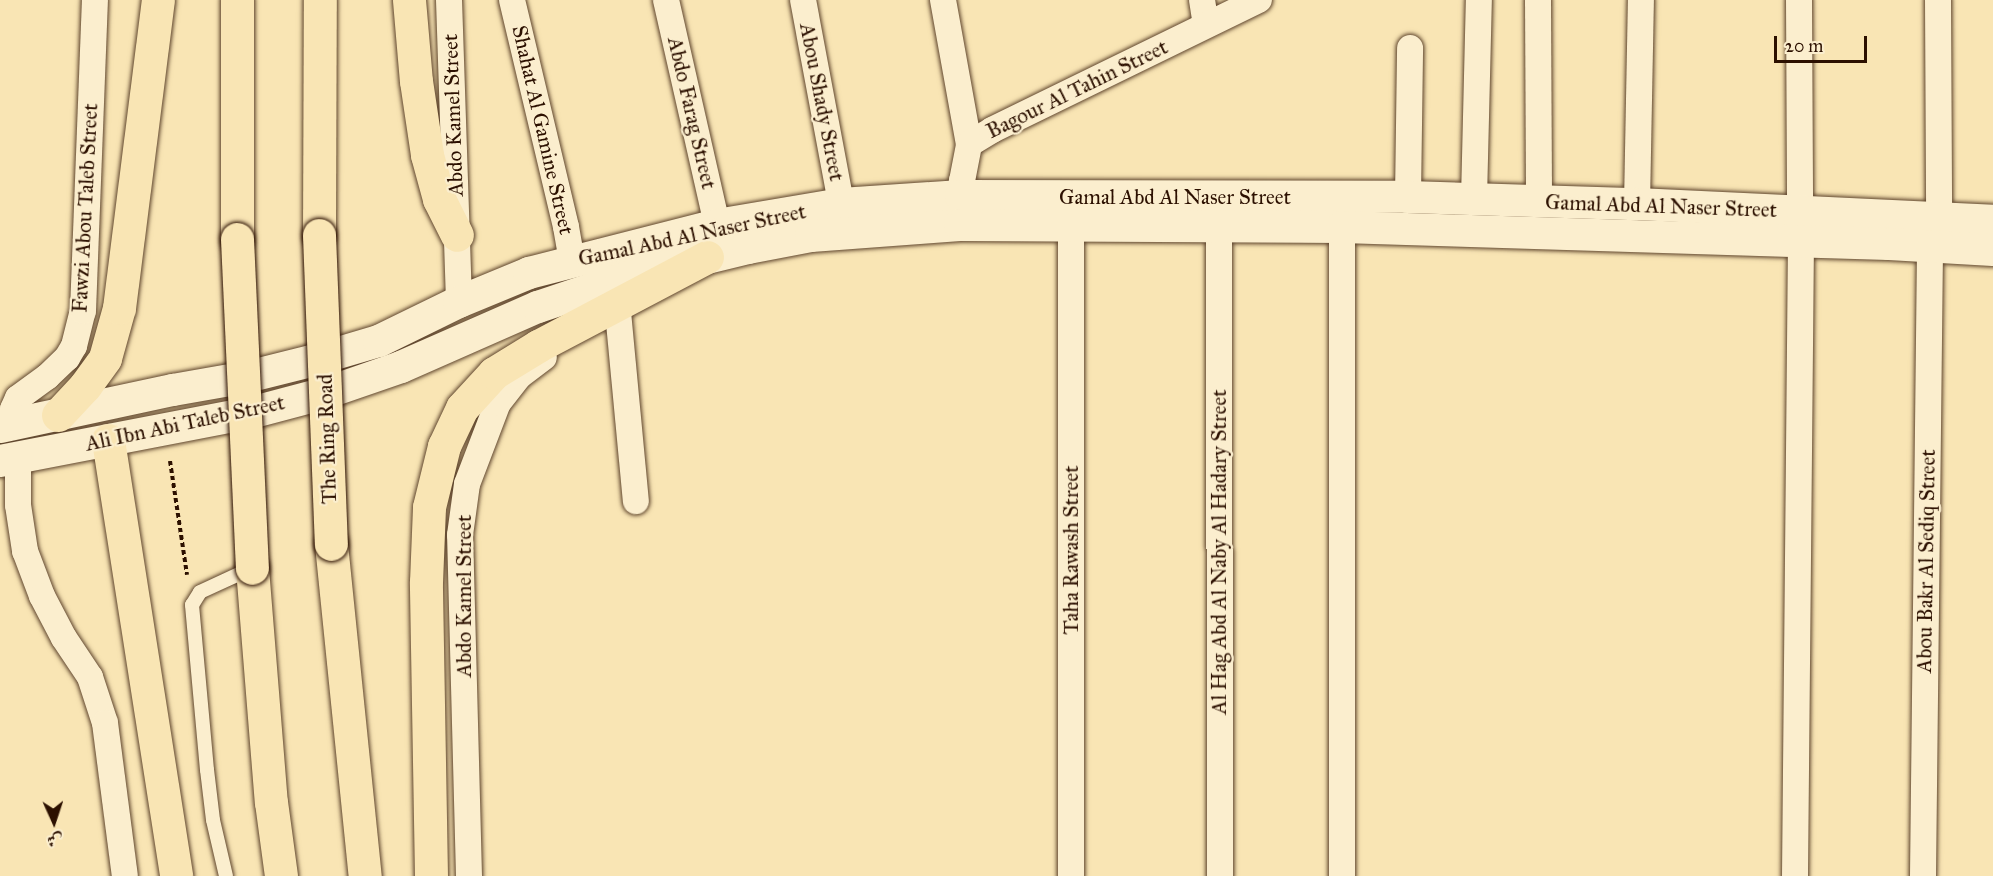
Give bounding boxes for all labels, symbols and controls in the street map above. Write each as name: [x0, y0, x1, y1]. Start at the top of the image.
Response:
street label: Abou Shady Street: [794, 21, 850, 183]
street label: Shahat Al Gamine Street: [507, 23, 579, 237]
scale bar: [1777, 24, 1870, 62]
street label: Abdo Kamel Street: [438, 33, 468, 197]
street label: Abdo Farag Street: [662, 34, 722, 192]
street label: Bagour Al Tahin Street: [982, 34, 1172, 144]
text: 20 m: [1785, 35, 1823, 57]
street label: Fawzi Abou Taleb Street: [67, 103, 103, 313]
street label: Gamal Abd Al Naser Street: [1059, 184, 1291, 210]
street label: Gamal Abd Al Naser Street: [1545, 189, 1777, 223]
street label: Gamal Abd Al Naser Street: [576, 199, 808, 271]
street label: The Ring Road: [312, 373, 342, 505]
street label: Al Hag Abd Al Naby Al Hadary Street: [1206, 389, 1232, 715]
street label: Ali Ibn Abi Taleb Street: [83, 390, 287, 456]
street label: Abou Bakr Al Sediq Street: [1911, 449, 1941, 673]
street label: Taha Rawash Street: [1058, 465, 1084, 635]
street label: Abdo Kamel Street: [451, 515, 477, 677]
north arrow: [24, 792, 84, 852]
text: ش: [47, 831, 63, 850]

